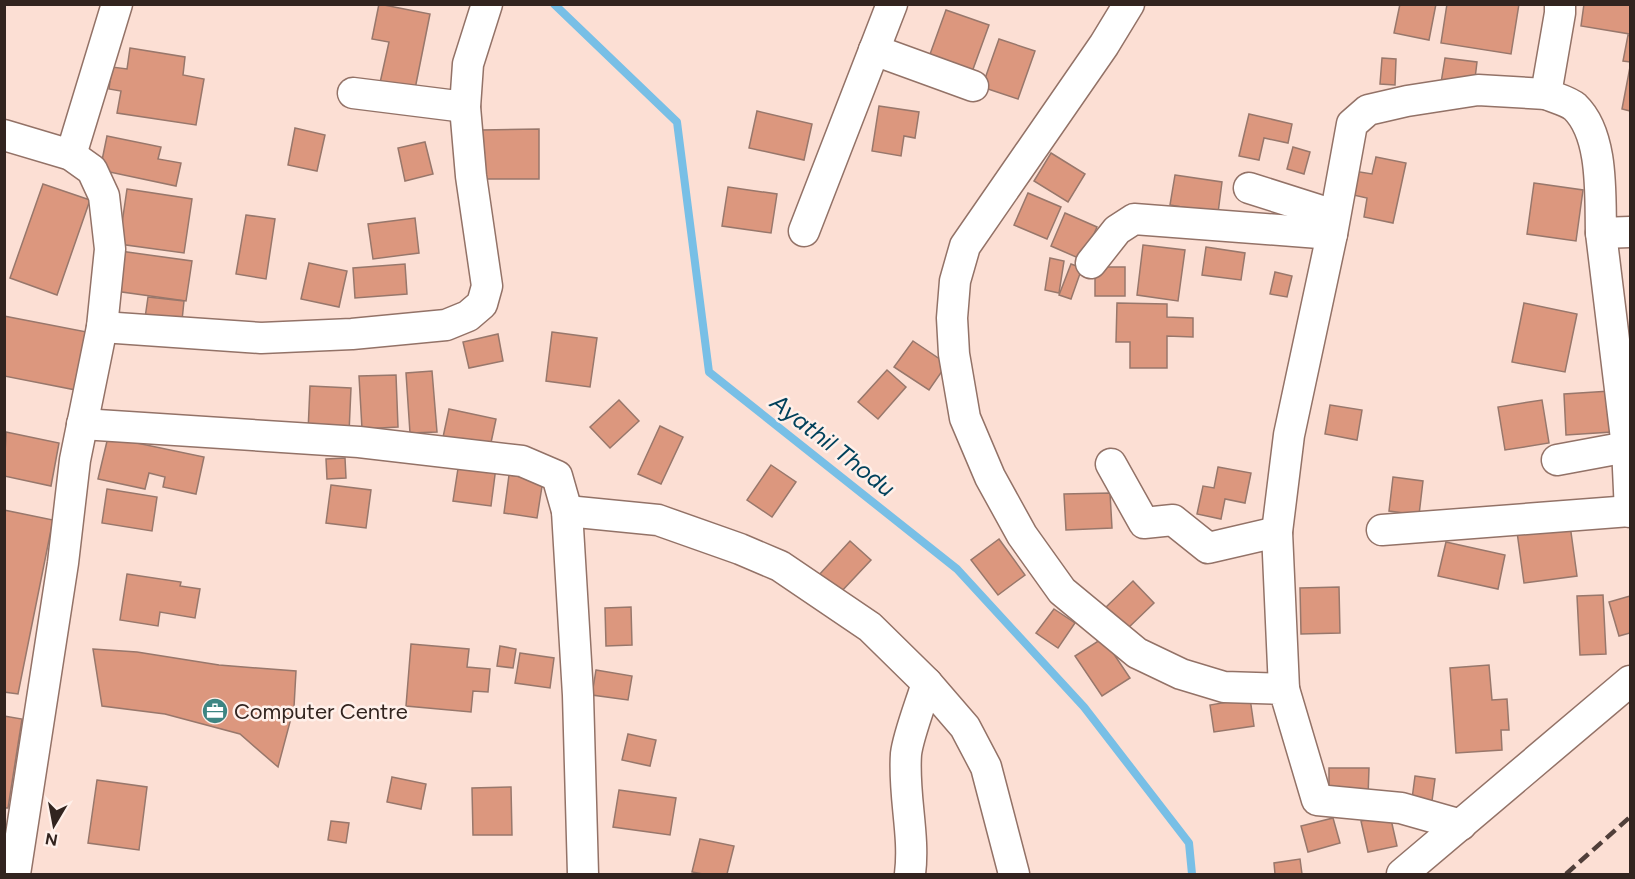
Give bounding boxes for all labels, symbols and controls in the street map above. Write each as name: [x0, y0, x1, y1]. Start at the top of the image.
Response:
water label: Ayathil Thodu: [764, 387, 901, 503]
office icon: Computer Centre: [200, 696, 230, 726]
place label: Computer Centre: [234, 698, 408, 725]
north arrow: [24, 795, 84, 855]
text: N: [44, 829, 59, 850]

